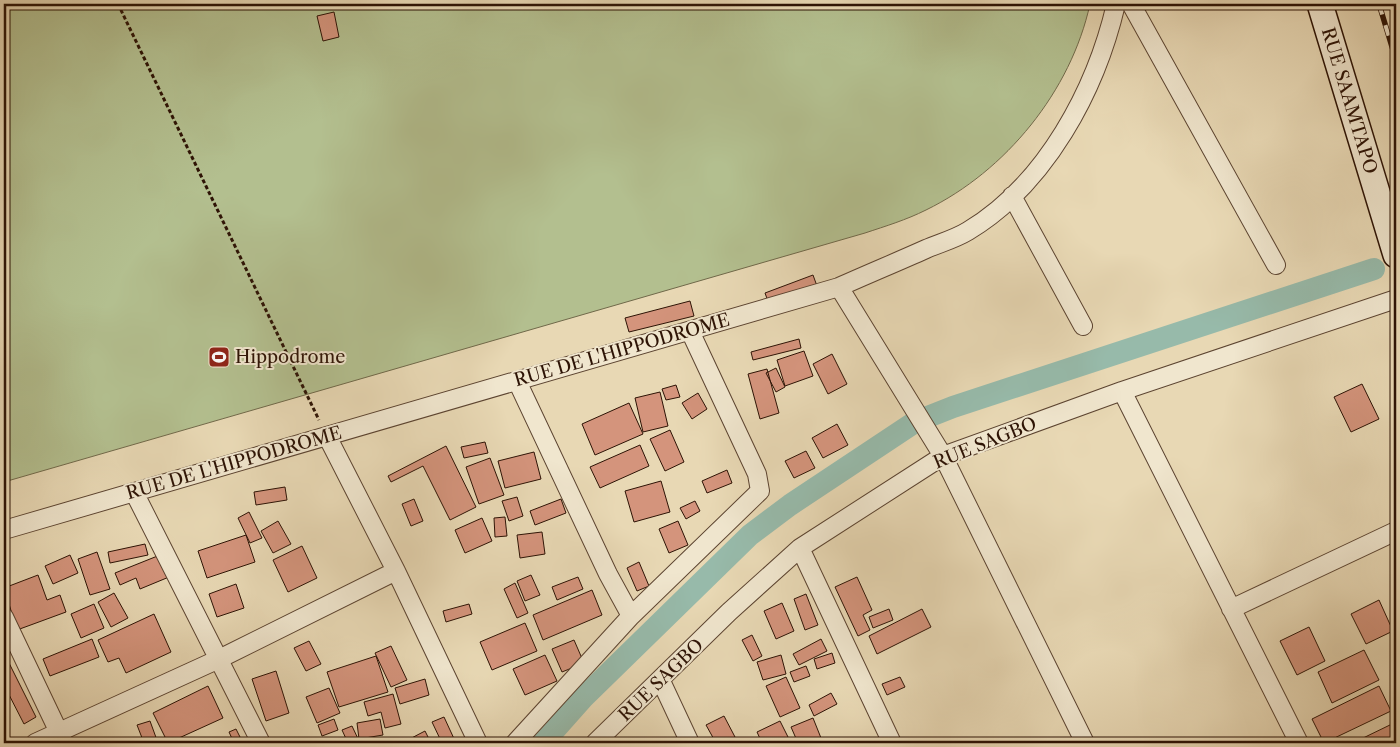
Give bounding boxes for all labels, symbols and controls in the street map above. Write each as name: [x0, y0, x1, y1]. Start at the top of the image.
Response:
street label: RUE SAAMTAPO: [1317, 25, 1382, 177]
street label: RUE DE L'HIPPODROME: [512, 309, 732, 391]
sports icon: Hippodrome: [207, 345, 231, 369]
place label: Hippodrome: [235, 346, 345, 368]
street label: RUE SAGBO: [930, 412, 1040, 474]
street label: RUE DE L'HIPPODROME: [124, 422, 344, 504]
street label: RUE SAGBO: [614, 634, 708, 726]

